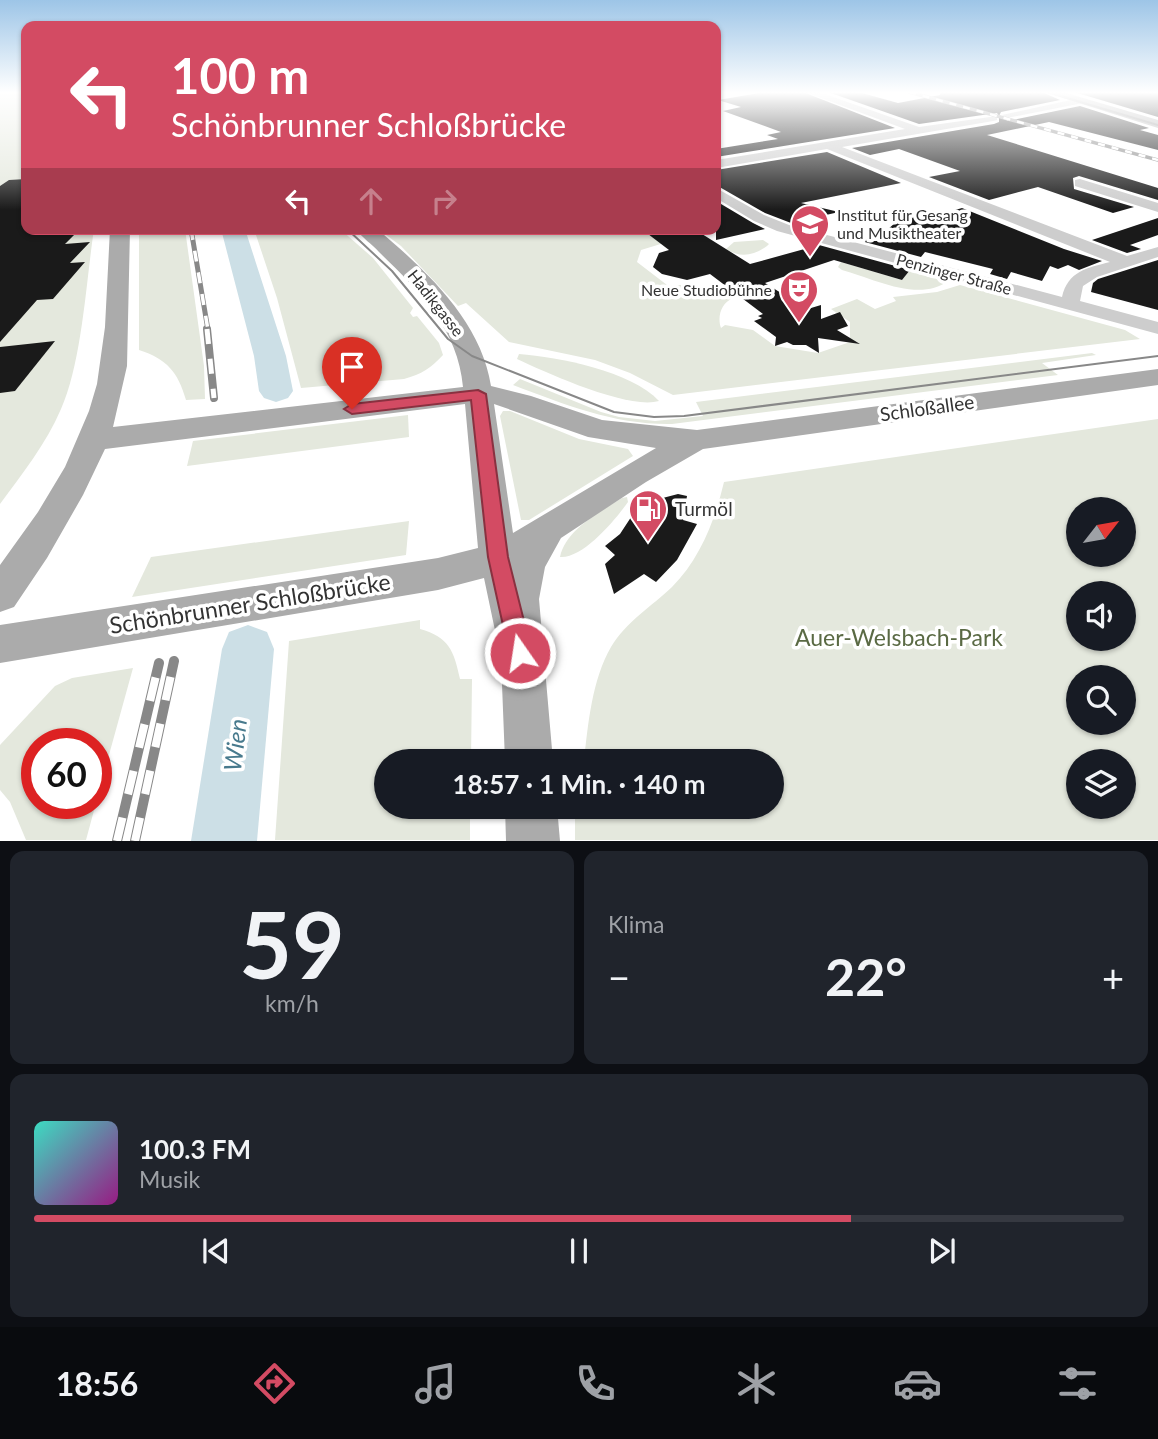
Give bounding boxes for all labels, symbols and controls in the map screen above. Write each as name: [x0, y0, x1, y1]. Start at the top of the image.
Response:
text: 100 m: [171, 46, 309, 104]
icon: left: [56, 49, 147, 140]
text: Schönbrunner Schloßbrücke: [171, 105, 566, 144]
icon: left: [279, 182, 317, 220]
icon: ahead: [352, 182, 390, 220]
icon: right: [425, 182, 463, 220]
school or university icon: Institut für Gesang und Musiktheater: [789, 203, 831, 258]
place label: Institut für Gesang und Musiktheater: [837, 205, 968, 242]
street label: Penzinger Straße: [895, 249, 1014, 298]
street label: Hadikgasse: [404, 266, 468, 340]
theatre icon: Neue Studiobühne: [778, 269, 820, 324]
place label: Neue Studiobühne: [641, 280, 772, 299]
pin: [322, 337, 382, 409]
icon: arrive: [333, 348, 371, 386]
street label: Schloßallee: [878, 390, 975, 425]
fuel station icon: Turmöl: [627, 488, 669, 543]
place label: Turmöl: [675, 497, 733, 520]
north arrow: [1066, 497, 1136, 567]
map controls: [1066, 497, 1136, 819]
street label: Schönbrunner Schloßbrücke: [107, 567, 392, 639]
button: sound: [1066, 581, 1136, 651]
position arrow: [483, 616, 557, 690]
park label: Auer-Welsbach-Park: [795, 623, 1003, 651]
button: search: [1066, 665, 1136, 735]
water label: Wien: [217, 717, 252, 773]
speed limit sign: 60: [21, 728, 112, 819]
button: layers: [1066, 749, 1136, 819]
text: 18:57 · 1 Min. · 140 m: [452, 768, 706, 800]
text: 59: [239, 889, 345, 998]
text: Klima: [608, 910, 665, 938]
text: 22°: [825, 945, 907, 1007]
text: −: [608, 954, 630, 1000]
text: +: [1102, 954, 1124, 1000]
text: km/h: [265, 989, 319, 1017]
text: 100.3 FM: [139, 1133, 251, 1165]
text: Musik: [139, 1165, 200, 1193]
icon: previous: [197, 1232, 235, 1270]
icon: pause: [560, 1232, 598, 1270]
icon: next: [923, 1232, 961, 1270]
icon: directions: [250, 1359, 299, 1408]
icon: music: [411, 1359, 460, 1408]
icon: phone: [571, 1359, 620, 1408]
icon: climate: [732, 1359, 781, 1408]
icon: car: [893, 1359, 942, 1408]
icon: filters: [1053, 1359, 1102, 1408]
text: 18:56: [56, 1364, 138, 1403]

